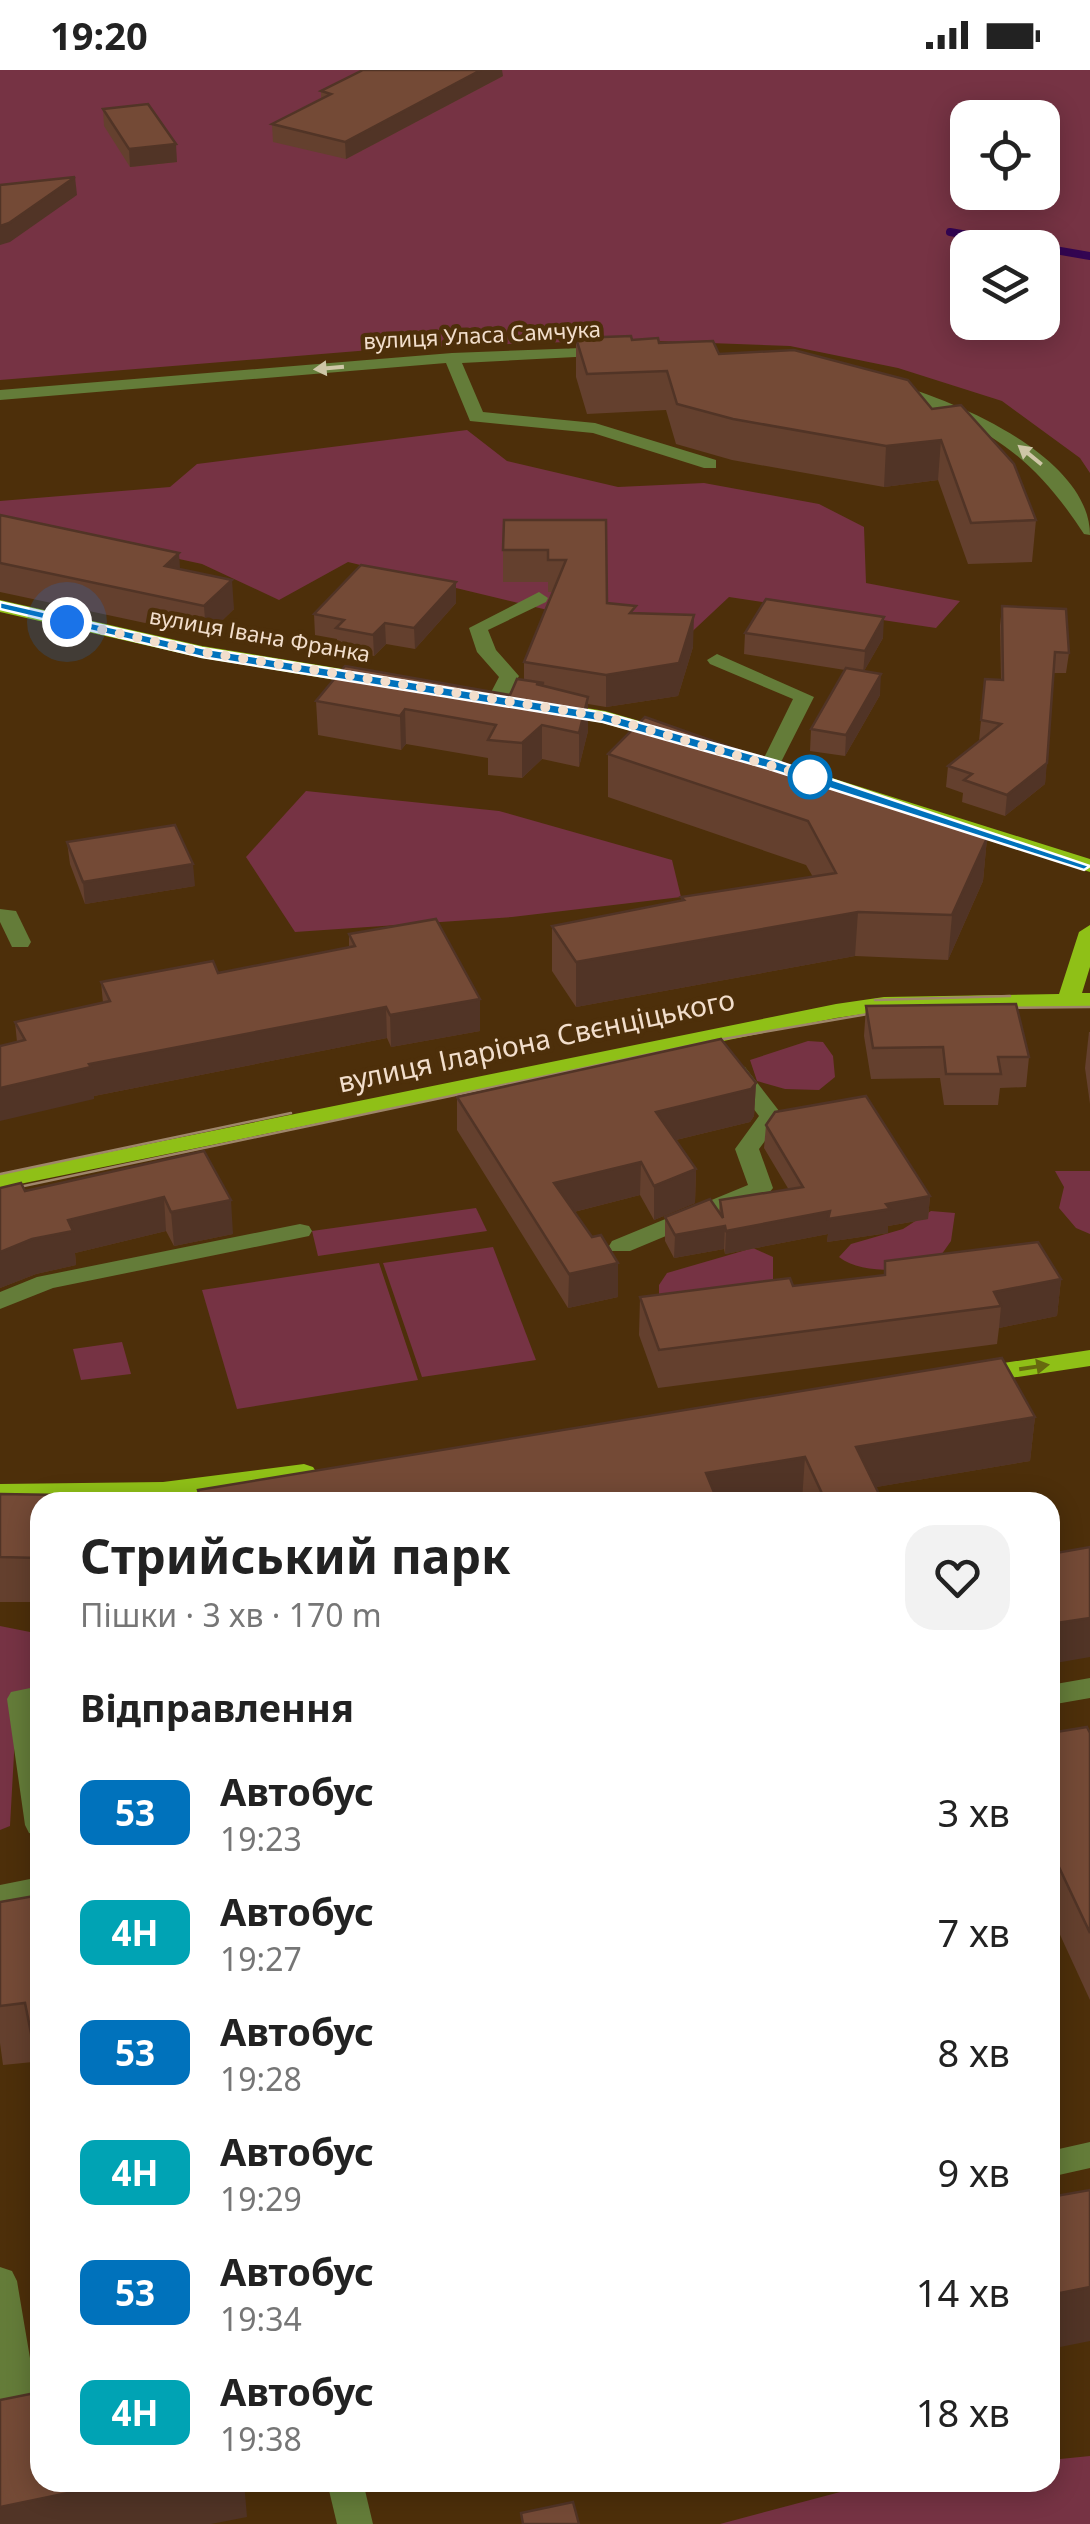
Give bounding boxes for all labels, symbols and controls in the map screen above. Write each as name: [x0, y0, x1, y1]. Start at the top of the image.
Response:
text: 19:20: [50, 9, 148, 61]
map controls: [950, 100, 1060, 340]
button: locate: [950, 100, 1060, 210]
button: layers: [950, 230, 1060, 340]
street label: вулиця Уласа Самчука: [362, 313, 602, 355]
one-way arrow: [312, 360, 344, 376]
one-way arrow: [1017, 445, 1042, 466]
your location: [42, 597, 92, 647]
street label: вулиця Івана Франка: [147, 600, 373, 668]
unlabelled marker: [789, 756, 831, 798]
street label: вулиця Іларіона Свєнціцького: [334, 979, 738, 1101]
one-way arrow: [1018, 1358, 1050, 1374]
text: Стрийський парк: [80, 1523, 511, 1588]
button: heart: [905, 1525, 1010, 1630]
text: Пішки · 3 хв · 170 m: [80, 1593, 382, 1636]
text: Відправлення: [80, 1681, 354, 1733]
text: Автобус: [220, 1765, 374, 1817]
text: 3 хв: [938, 1786, 1010, 1838]
text: 53: [115, 1789, 155, 1836]
text: 19:23: [220, 1817, 302, 1860]
text: Автобус: [220, 1885, 374, 1937]
text: 7 хв: [938, 1906, 1010, 1958]
text: 4Н: [112, 1909, 158, 1956]
text: 19:27: [220, 1937, 302, 1980]
text: Автобус: [220, 2005, 374, 2057]
text: 8 хв: [938, 2026, 1010, 2078]
text: 53: [115, 2029, 155, 2076]
text: 19:28: [220, 2057, 302, 2100]
text: Автобус: [220, 2125, 374, 2177]
text: 9 хв: [938, 2146, 1010, 2198]
text: 4Н: [112, 2149, 158, 2196]
text: 19:29: [220, 2177, 302, 2220]
text: Автобус: [220, 2245, 374, 2297]
text: 14 хв: [916, 2266, 1010, 2318]
text: 53: [115, 2269, 155, 2316]
text: 19:34: [220, 2297, 302, 2340]
text: Автобус: [220, 2365, 374, 2417]
text: 18 хв: [916, 2386, 1010, 2438]
text: 4Н: [112, 2389, 158, 2436]
text: 19:38: [220, 2417, 302, 2460]

